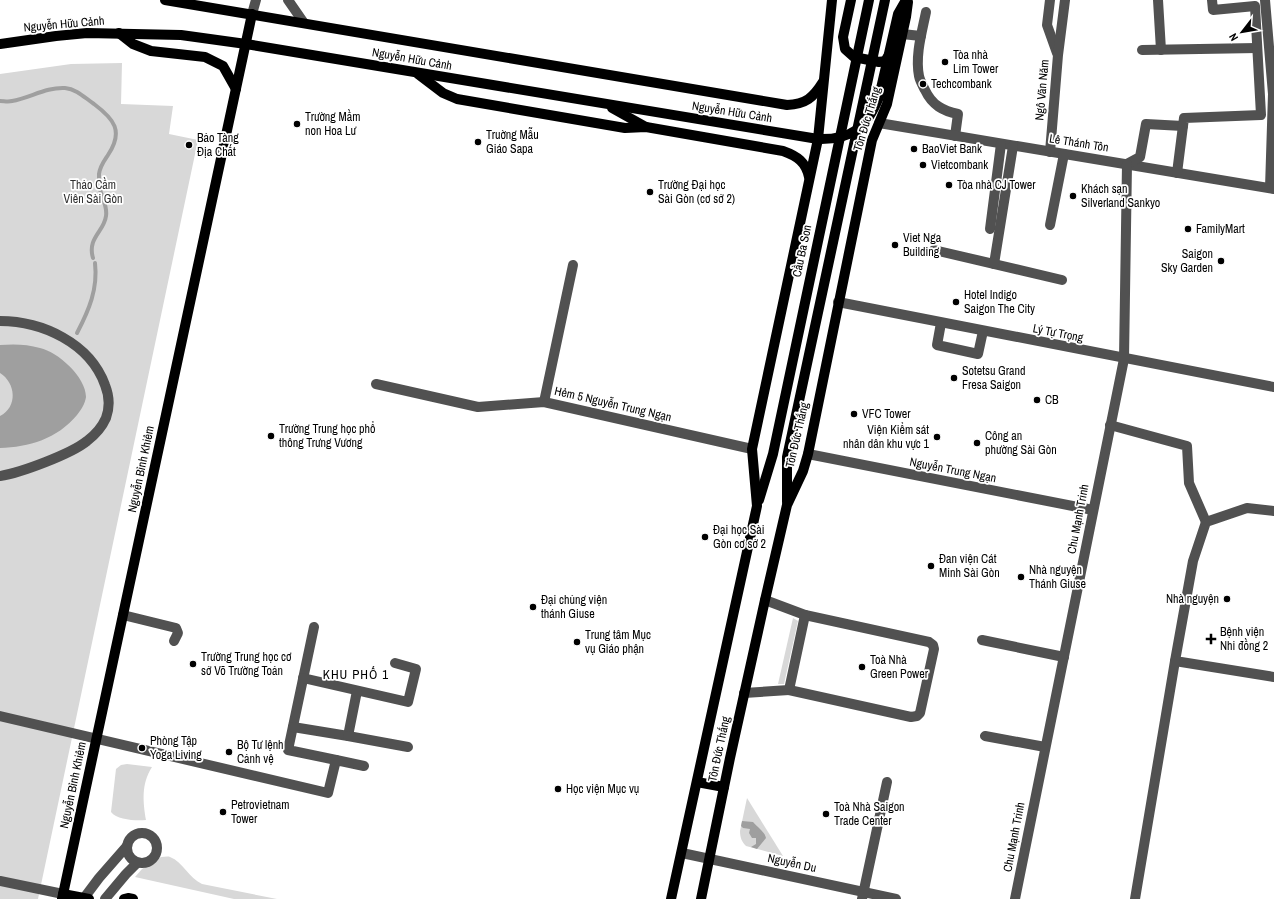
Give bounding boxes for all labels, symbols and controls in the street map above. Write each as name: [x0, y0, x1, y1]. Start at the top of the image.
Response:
north arrow: [1222, 12, 1262, 52]
street label: Nguyễn Hữu Cảnh: [23, 13, 105, 35]
text: N: [1226, 31, 1241, 44]
street label: Nguyễn Hữu Cảnh: [371, 44, 453, 74]
place label: Tòa nhà Lim Tower: [953, 47, 999, 77]
marker: Tòa nhà Lim Tower: [940, 57, 950, 67]
street label: Ngô Văn Năm: [1031, 59, 1053, 121]
place label: Techcombank: [931, 76, 992, 92]
marker: Techcombank: [918, 79, 928, 89]
street label: Tôn Đức Thắng: [850, 84, 885, 153]
street label: Nguyễn Hữu Cảnh: [691, 98, 773, 126]
place label: Trường Mầm non Hoa Lư: [305, 109, 360, 139]
marker: Trường Mầm non Hoa Lư: [292, 119, 302, 129]
place label: Truờng Mẫu Giáo Sapa: [486, 127, 539, 157]
place label: Bảo Tàng Địa Chất: [197, 130, 239, 160]
street label: Lê Thánh Tôn: [1048, 130, 1110, 156]
marker: Truờng Mẫu Giáo Sapa: [473, 137, 483, 147]
marker: Bảo Tàng Địa Chất: [184, 140, 194, 150]
place label: BaoViet Bank: [922, 141, 982, 157]
marker: BaoViet Bank: [909, 144, 919, 154]
place label: Vietcombank: [931, 157, 988, 173]
marker: Vietcombank: [918, 160, 928, 170]
park label: Thảo Cầm Viên Sài Gòn: [64, 177, 122, 207]
place label: Trường Đại học Sài Gòn (cơ sở 2): [658, 177, 735, 207]
place label: Tòa nhà CJ Tower: [957, 177, 1036, 193]
marker: Tòa nhà CJ Tower: [944, 180, 954, 190]
place label: Khách sạn Silverland Sankyo: [1081, 181, 1160, 211]
marker: Trường Đại học Sài Gòn (cơ sở 2): [645, 187, 655, 197]
marker: Khách sạn Silverland Sankyo: [1068, 191, 1078, 201]
place label: FamilyMart: [1196, 221, 1245, 237]
street label: Cầu Ba Son: [789, 223, 815, 279]
marker: FamilyMart: [1183, 224, 1193, 234]
place label: Viet Nga Building: [903, 230, 942, 260]
marker: Viet Nga Building: [890, 240, 900, 250]
place label: Saigon Sky Garden: [1161, 246, 1213, 276]
marker: Saigon Sky Garden: [1216, 256, 1226, 266]
place label: Hotel Indigo Saigon The City: [964, 287, 1035, 317]
marker: Hotel Indigo Saigon The City: [951, 297, 961, 307]
street label: Lý Tự Trọng: [1031, 320, 1085, 346]
place label: Sotetsu Grand Fresa Saigon: [962, 363, 1025, 393]
marker: Sotetsu Grand Fresa Saigon: [949, 373, 959, 383]
street label: Hẻm 5 Nguyễn Trung Ngạn: [553, 383, 673, 425]
place label: CB: [1045, 392, 1059, 408]
marker: CB: [1032, 395, 1042, 405]
street label: Tôn Đức Thắng: [782, 400, 812, 469]
place label: VFC Tower: [862, 406, 911, 422]
marker: VFC Tower: [849, 409, 859, 419]
place label: Trường Trung học phổ thông Trưng Vương: [279, 421, 375, 451]
place label: Viện Kiểm sát nhân dân khu vực 1: [843, 422, 930, 452]
street label: Nguyễn Bỉnh Khiêm: [124, 424, 158, 514]
place label: Công an phường Sài Gòn: [985, 428, 1057, 458]
marker: Trường Trung học phổ thông Trưng Vương: [266, 431, 276, 441]
marker: Viện Kiểm sát nhân dân khu vực 1: [932, 432, 942, 442]
marker: Công an phường Sài Gòn: [972, 438, 982, 448]
street label: Nguyễn Trung Ngạn: [908, 454, 998, 486]
street label: Chu Mạnh Trinh: [1063, 483, 1093, 555]
place label: Đại học Sài Gòn cơ sở 2: [713, 522, 766, 552]
marker: Đại học Sài Gòn cơ sở 2: [700, 532, 710, 542]
place label: Đan viện Cát Minh Sài Gòn: [939, 551, 1000, 581]
marker: Đan viện Cát Minh Sài Gòn: [926, 561, 936, 571]
place label: Nhà nguyện Thánh Giuse: [1029, 562, 1086, 592]
marker: Nhà nguyện Thánh Giuse: [1016, 572, 1026, 582]
place label: Nhà nguyện: [1166, 591, 1219, 607]
place label: Đại chủng viện thánh Giuse: [541, 592, 607, 622]
marker: Nhà nguyện: [1222, 594, 1232, 604]
marker: Đại chủng viện thánh Giuse: [528, 602, 538, 612]
place label: Bệnh viện Nhi đồng 2: [1220, 624, 1268, 654]
place label: Trung tâm Mục vụ Giáo phận: [585, 627, 651, 657]
marker: Bệnh viện Nhi đồng 2: [1205, 633, 1217, 645]
marker: Trung tâm Mục vụ Giáo phận: [572, 637, 582, 647]
place label: Trường Trung học cơ sở Võ Trường Toản: [201, 649, 292, 679]
place label: Toà Nhà Green Power: [870, 652, 929, 682]
marker: Trường Trung học cơ sở Võ Trường Toản: [188, 659, 198, 669]
marker: Toà Nhà Green Power: [857, 662, 867, 672]
district label: KHU PHỐ 1: [323, 665, 389, 683]
street label: Tôn Đức Thắng: [704, 714, 734, 783]
place label: Phòng Tập Yoga Living: [150, 733, 202, 763]
place label: Bộ Tư lệnh Cảnh vệ: [237, 737, 284, 767]
street label: Nguyễn Bỉnh Khiêm: [56, 740, 90, 830]
marker: Phòng Tập Yoga Living: [137, 743, 147, 753]
marker: Bộ Tư lệnh Cảnh vệ: [224, 747, 234, 757]
place label: Học viện Mục vụ: [566, 781, 639, 797]
marker: Học viện Mục vụ: [553, 784, 563, 794]
place label: Petrovietnam Tower: [231, 797, 290, 827]
place label: Toà Nhà Saigon Trade Center: [834, 799, 905, 829]
street label: Chu Mạnh Trinh: [999, 801, 1029, 873]
marker: Petrovietnam Tower: [218, 807, 228, 817]
marker: Toà Nhà Saigon Trade Center: [821, 809, 831, 819]
street label: Nguyễn Du: [766, 850, 818, 876]

